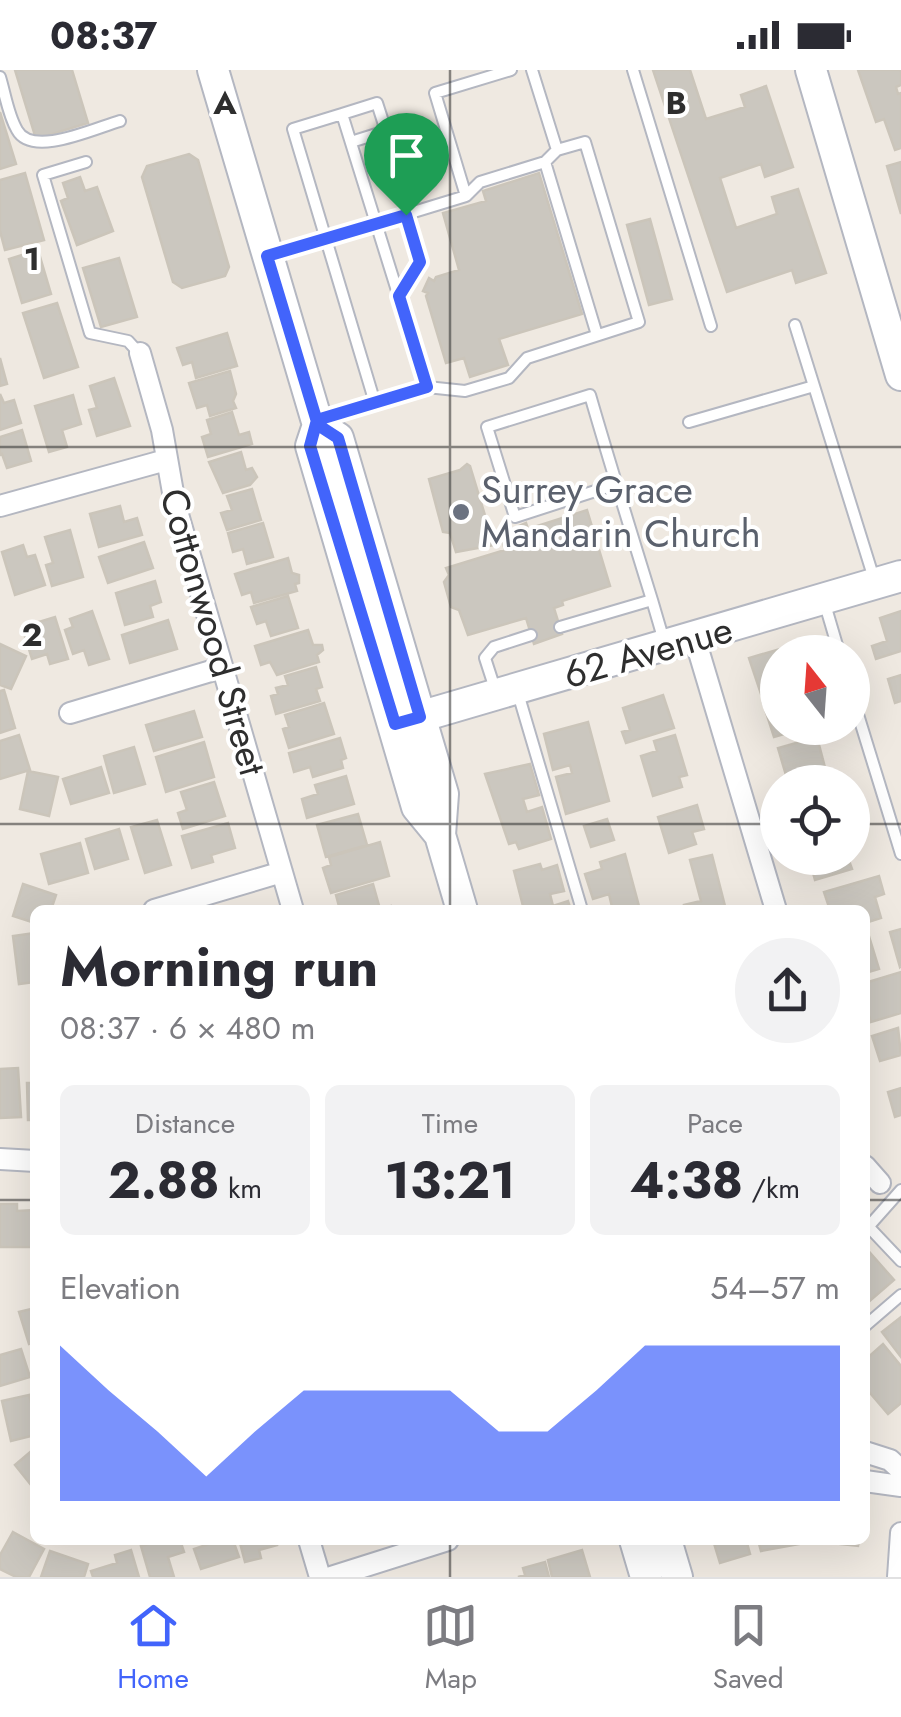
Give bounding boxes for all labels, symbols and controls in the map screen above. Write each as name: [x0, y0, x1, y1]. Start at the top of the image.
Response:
text: 08:37: [50, 8, 157, 63]
text: A: [212, 80, 237, 126]
text: B: [665, 80, 687, 126]
pin: [364, 113, 449, 216]
icon: arrive: [379, 128, 434, 183]
text: 1: [24, 236, 40, 282]
place label: Surrey Grace Mandarin Church: [481, 462, 761, 561]
street label: Cottonwood Street: [146, 482, 281, 782]
marker: Surrey Grace Mandarin Church: [450, 501, 472, 523]
street label: 62 Avenue: [557, 601, 739, 702]
text: 2: [22, 612, 43, 658]
north arrow: [760, 635, 870, 745]
map controls: [760, 635, 870, 875]
button: locate: [760, 765, 870, 875]
text: Morning run: [60, 927, 378, 1007]
button: share: [735, 938, 840, 1043]
text: 08:37 · 6 × 480 m: [60, 1005, 315, 1051]
text: Distance: [135, 1103, 235, 1144]
text: Time: [422, 1103, 478, 1144]
text: Pace: [687, 1103, 743, 1144]
text: 2.88: [108, 1144, 220, 1217]
text: 13:21: [385, 1144, 515, 1217]
text: 4:38: [630, 1144, 743, 1217]
text: km: [220, 1168, 262, 1209]
text: /km: [743, 1168, 800, 1209]
text: Elevation: [60, 1265, 181, 1311]
text: 54–57 m: [710, 1265, 840, 1311]
tab: Home: [117, 1598, 189, 1699]
tab: Map: [423, 1598, 478, 1699]
tab: Saved: [713, 1598, 784, 1699]

